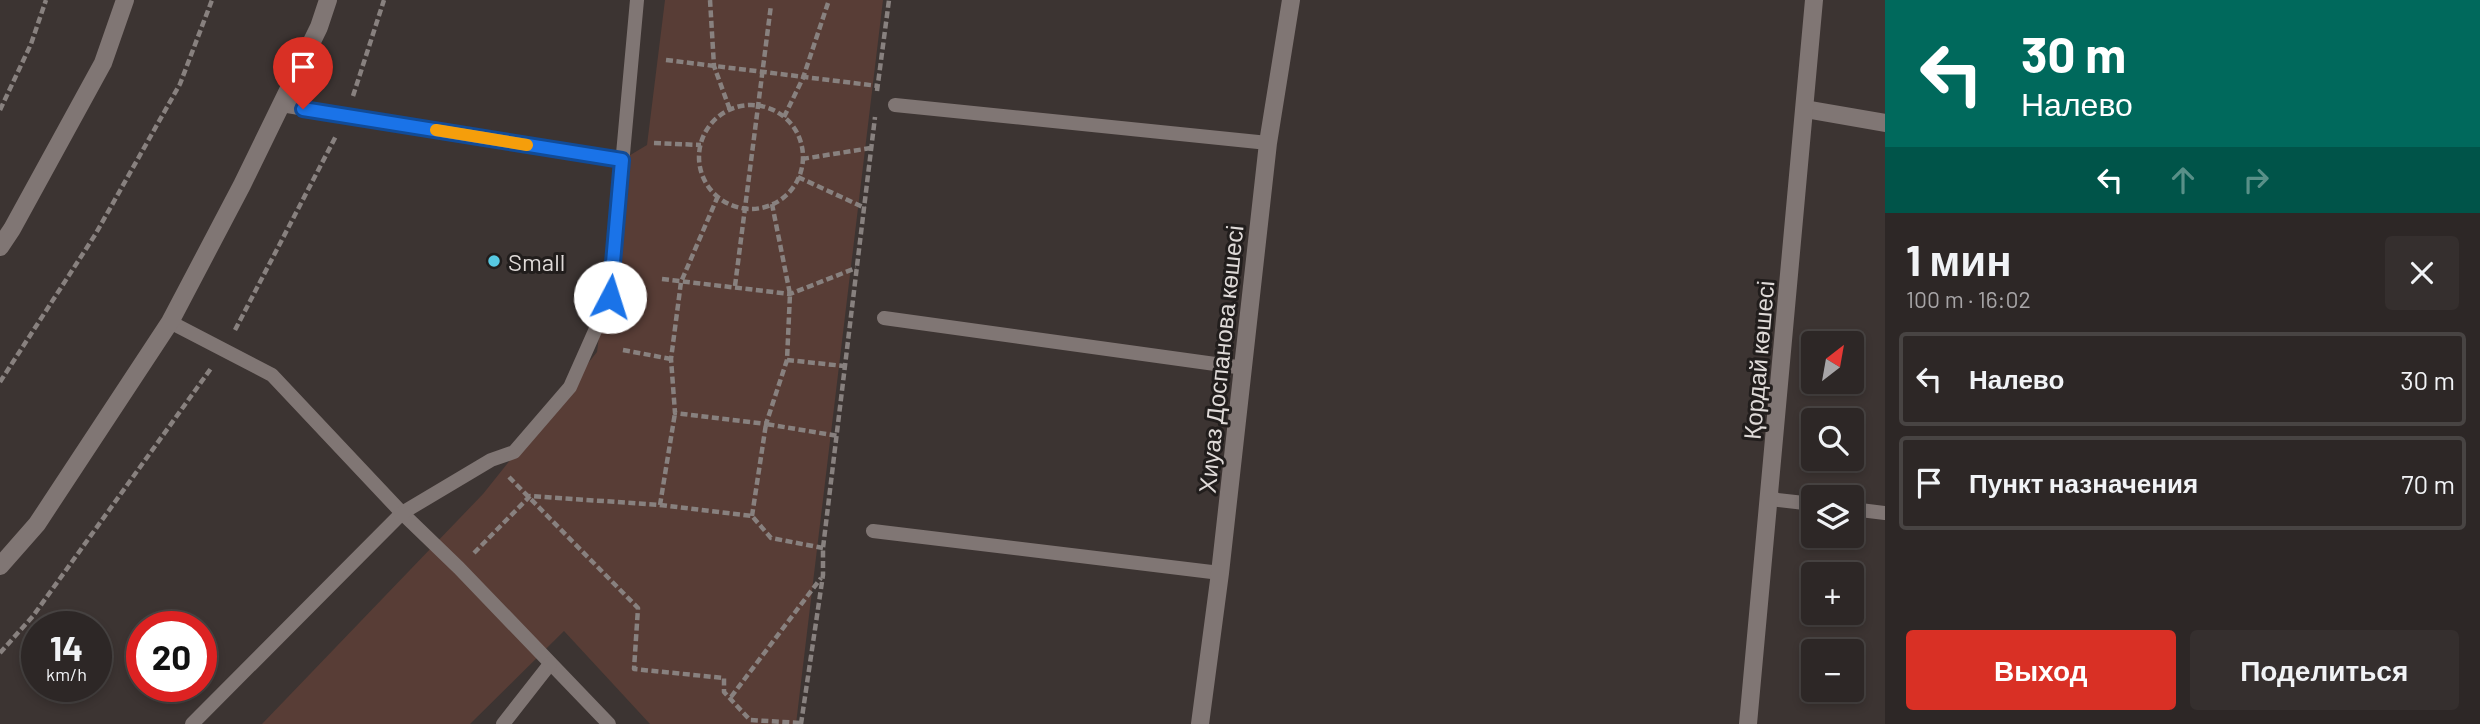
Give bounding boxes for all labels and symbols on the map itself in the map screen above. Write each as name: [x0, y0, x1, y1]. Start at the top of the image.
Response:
pin: [273, 37, 333, 109]
street label: Хиуаз Доспанова көшесі: [1192, 224, 1248, 494]
place label: Small: [508, 247, 565, 276]
marker: Small: [486, 253, 502, 269]
position arrow: [573, 260, 647, 334]
street label: Қордай көшесі: [1737, 279, 1779, 441]
north arrow: [1801, 331, 1864, 394]
speed limit sign: 20: [126, 611, 217, 702]

